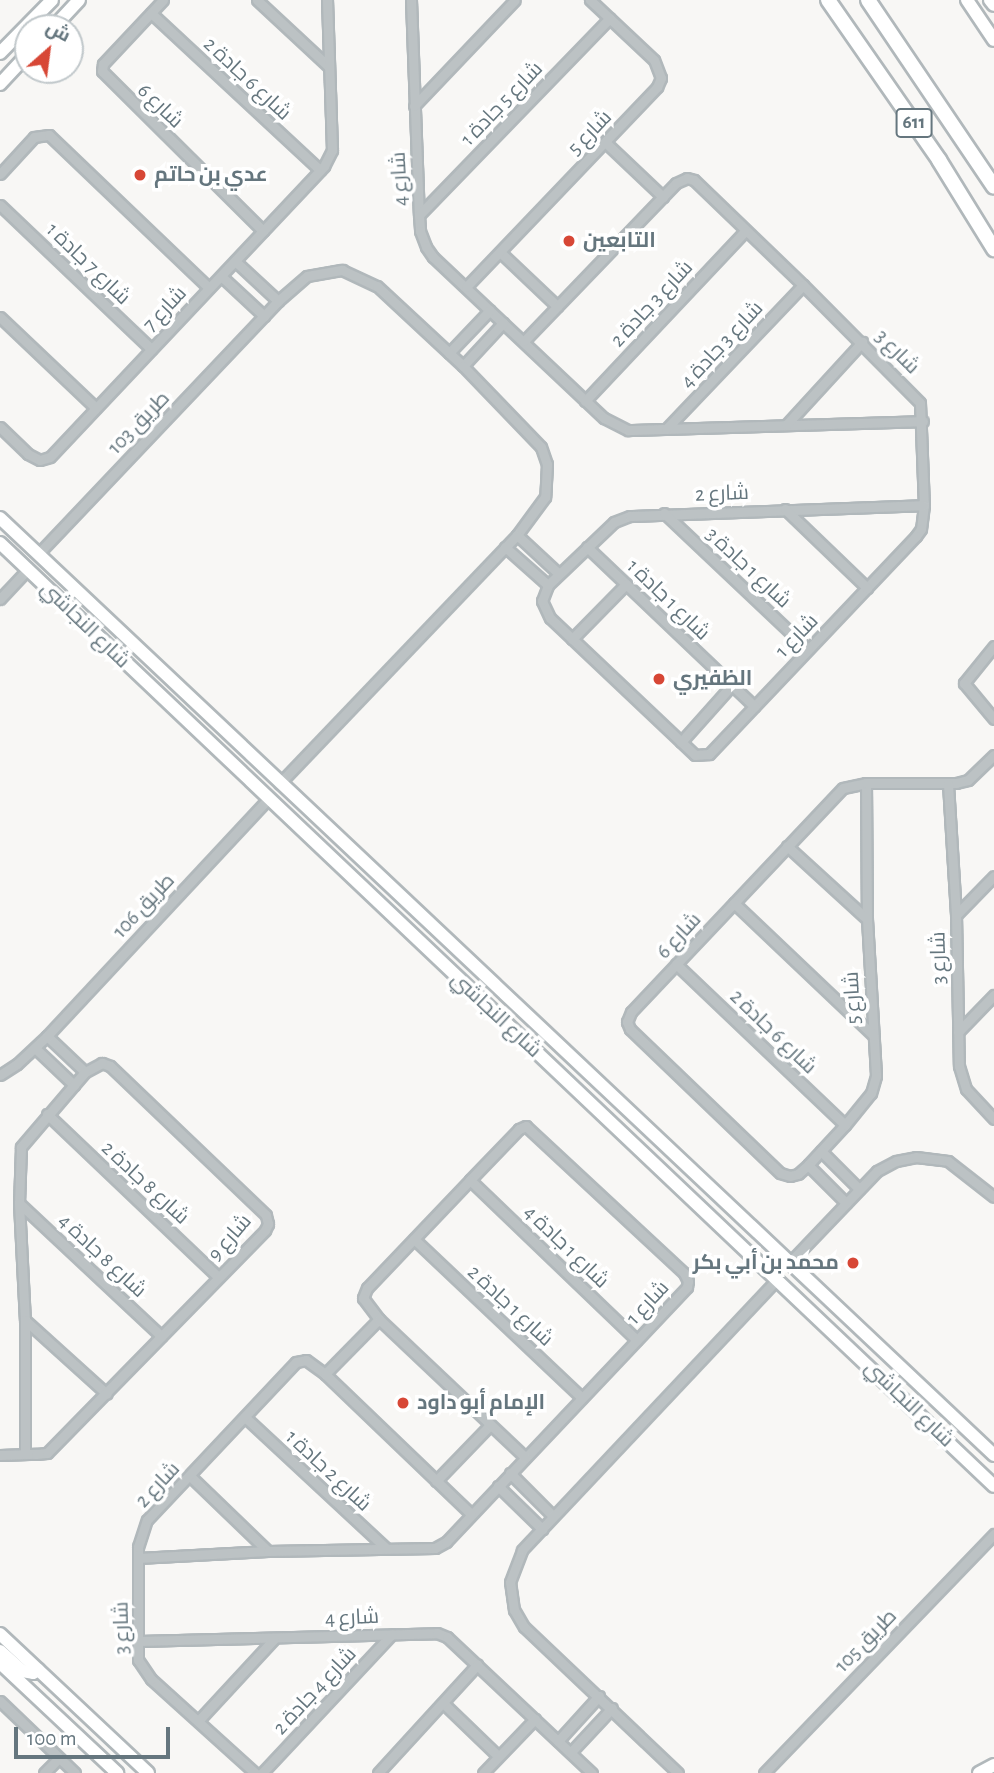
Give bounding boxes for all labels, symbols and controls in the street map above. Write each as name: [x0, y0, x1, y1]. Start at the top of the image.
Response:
north arrow: [14, 14, 84, 84]
text: ش: [43, 18, 73, 46]
street label: شارع 6 جادة 2: [198, 32, 296, 126]
street label: شارع 5 جادة 1: [456, 57, 548, 151]
street label: شارع 6: [132, 78, 188, 134]
street label: شارع 5: [563, 105, 617, 161]
road number: 611: [895, 108, 933, 139]
street label: شارع 4: [386, 151, 414, 207]
place label: عدي بن حاتم: [154, 162, 268, 188]
marker: عدي بن حاتم: [132, 167, 148, 183]
street label: شارع 7 جادة 1: [41, 218, 135, 310]
place label: التابعين: [583, 228, 656, 254]
marker: التابعين: [561, 233, 577, 249]
street label: شارع 3 جادة 2: [605, 255, 699, 353]
street label: شارع 7: [138, 281, 192, 337]
street label: شارع 3 جادة 4: [675, 296, 769, 394]
street label: شارع 3: [869, 324, 925, 380]
street label: طريق 103: [103, 386, 175, 460]
street label: شارع 2: [695, 480, 749, 508]
street label: شارع 1 جادة 3: [700, 522, 796, 614]
street label: شارع 1 جادة 1: [621, 554, 715, 646]
street label: شارع النجاشي: [35, 576, 135, 674]
street label: شارع 1: [770, 609, 824, 663]
place label: الظفيري: [673, 666, 752, 692]
marker: الظفيري: [651, 671, 667, 687]
street label: طريق 106: [108, 868, 180, 944]
street label: شارع 6: [651, 908, 707, 964]
street label: شارع 3: [926, 931, 952, 985]
street label: شارع النجاشي: [446, 967, 546, 1063]
street label: شارع 5: [839, 971, 867, 1025]
street label: شارع 6 جادة 2: [724, 984, 822, 1080]
street label: شارع 8 جادة 2: [96, 1136, 194, 1230]
street label: شارع 1 جادة 4: [518, 1200, 614, 1294]
street label: شارع 8 جادة 4: [53, 1209, 151, 1303]
street label: شارع 9: [203, 1209, 257, 1267]
place label: محمد بن أبي بكر: [693, 1250, 839, 1276]
marker: محمد بن أبي بكر: [845, 1255, 861, 1271]
street label: شارع 1 جادة 2: [462, 1260, 558, 1352]
street label: شارع 1: [621, 1276, 675, 1330]
street label: شارع النجاشي: [859, 1355, 959, 1453]
place label: الإمام أبو داود: [417, 1390, 545, 1416]
marker: الإمام أبو داود: [395, 1395, 411, 1411]
street label: شارع 2 جادة 1: [280, 1425, 376, 1517]
street label: شارع 2: [130, 1457, 186, 1513]
street label: شارع 3: [109, 1601, 135, 1655]
street label: شارع 4: [324, 1604, 380, 1632]
street label: طريق 105: [830, 1604, 902, 1678]
street label: شارع 4 جادة 2: [268, 1642, 362, 1740]
scale bar: [18, 1714, 173, 1758]
text: 100 m: [27, 1728, 77, 1749]

